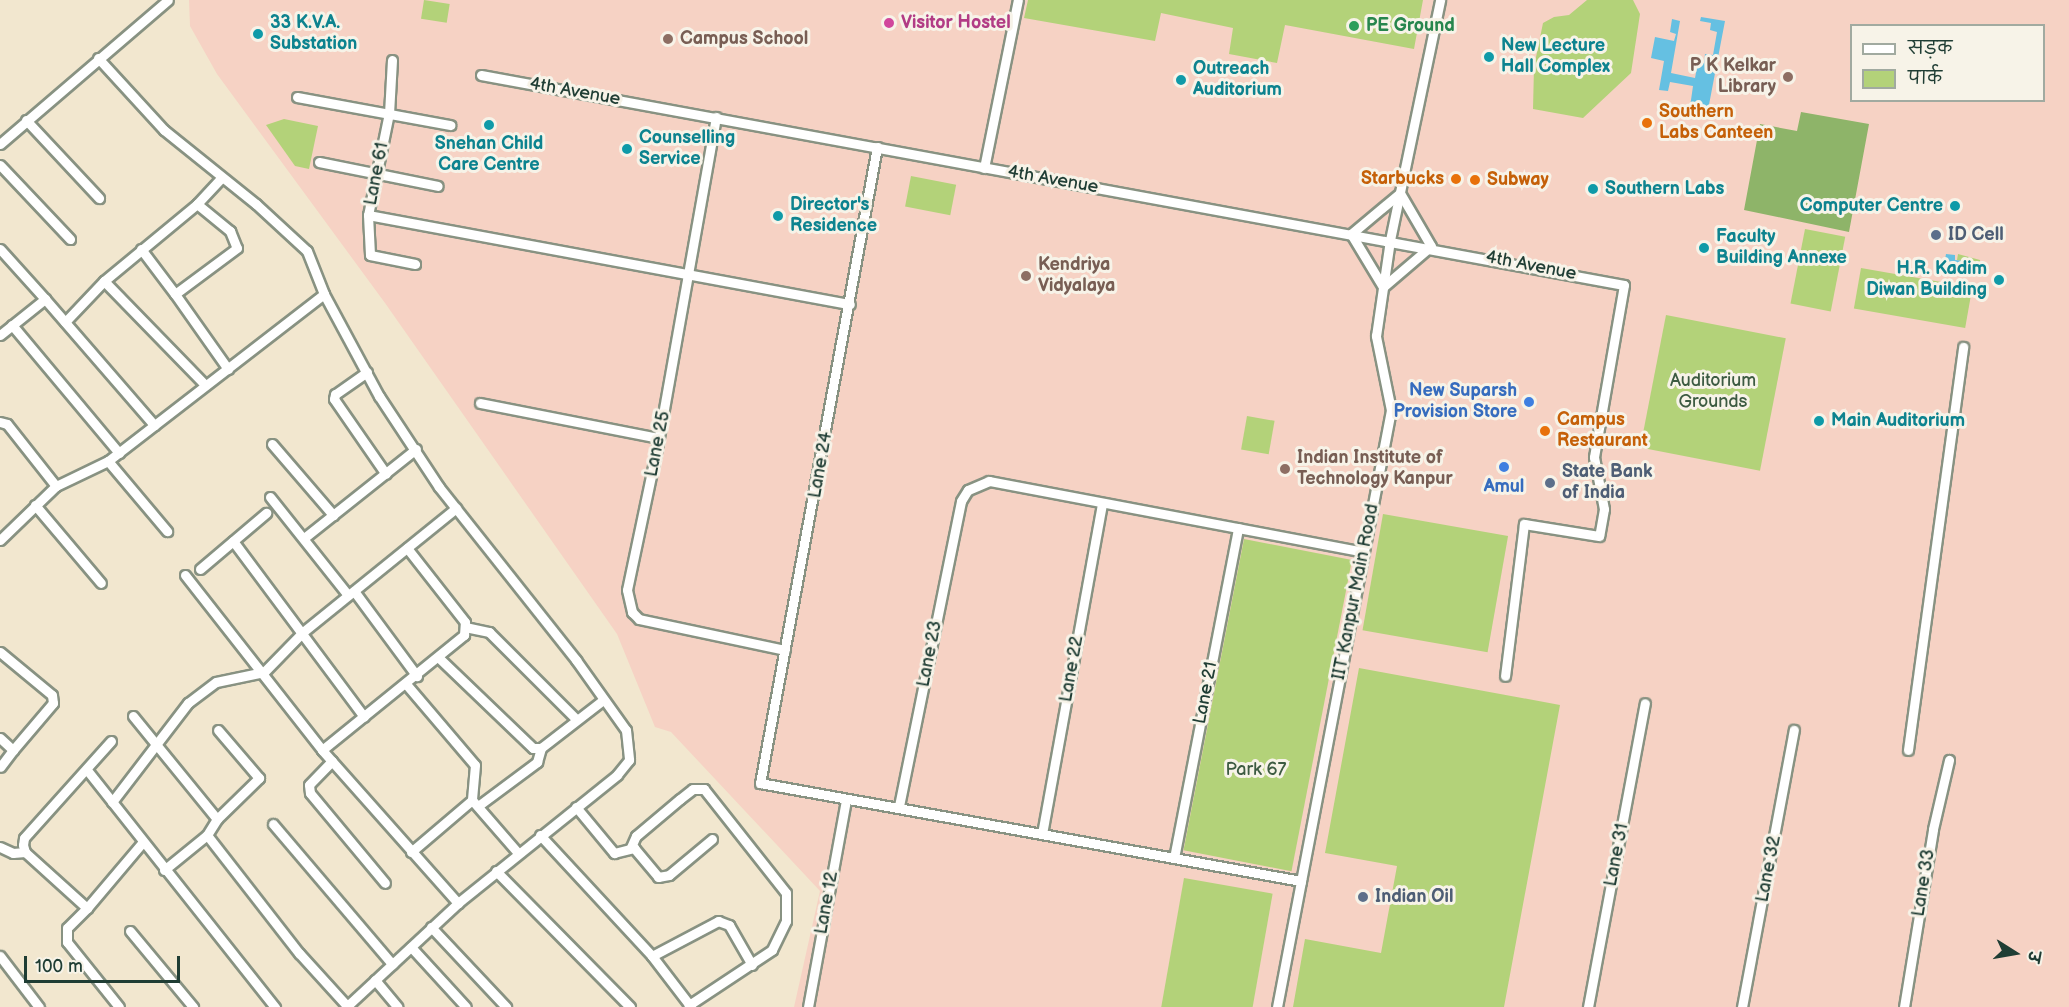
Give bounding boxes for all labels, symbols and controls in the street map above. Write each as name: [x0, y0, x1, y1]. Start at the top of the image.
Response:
place label: Visitor Hostel: [901, 12, 1011, 34]
place label: 33 K.V.A. Substation: [270, 13, 357, 56]
place label: PE Ground: [1366, 15, 1455, 37]
marker: Visitor Hostel: [882, 16, 896, 30]
marker: PE Ground: [1347, 19, 1361, 33]
legend: [1850, 24, 2045, 102]
marker: 33 K.V.A. Substation: [251, 27, 265, 41]
place label: Campus School: [680, 28, 808, 50]
marker: Campus School: [661, 32, 675, 46]
place label: New Lecture Hall Complex: [1501, 36, 1610, 78]
text: सड़क: [1908, 38, 1952, 59]
marker: New Lecture Hall Complex: [1482, 50, 1496, 64]
place label: P K Kelkar Library: [1690, 56, 1776, 98]
place label: Outreach Auditorium: [1193, 59, 1282, 101]
text: पार्क: [1908, 68, 1942, 89]
marker: P K Kelkar Library: [1781, 70, 1795, 84]
street label: 4th Avenue: [528, 73, 622, 111]
marker: Outreach Auditorium: [1174, 73, 1188, 87]
place label: Southern Labs Canteen: [1659, 102, 1773, 144]
marker: Southern Labs Canteen: [1640, 116, 1654, 130]
marker: Snehan Child Care Centre: [482, 118, 496, 132]
place label: Counselling Service: [639, 128, 735, 170]
place label: Snehan Child Care Centre: [435, 134, 543, 176]
street label: Lane 61: [360, 141, 394, 207]
marker: Counselling Service: [620, 142, 634, 156]
street label: 4th Avenue: [1006, 161, 1100, 199]
place label: Starbucks: [1361, 168, 1444, 190]
place label: Subway: [1487, 169, 1549, 191]
marker: Starbucks: [1449, 172, 1463, 186]
marker: Subway: [1468, 173, 1482, 187]
place label: Southern Labs: [1605, 178, 1724, 200]
marker: Southern Labs: [1586, 182, 1600, 196]
place label: Director's Residence: [790, 195, 877, 238]
place label: Computer Centre: [1800, 195, 1943, 217]
marker: Computer Centre: [1948, 199, 1962, 213]
marker: Director's Residence: [771, 209, 785, 223]
place label: ID Cell: [1948, 224, 2004, 246]
place label: Faculty Building Annexe: [1716, 227, 1847, 270]
marker: ID Cell: [1929, 228, 1943, 242]
marker: Faculty Building Annexe: [1697, 241, 1711, 255]
street label: 4th Avenue: [1484, 247, 1578, 285]
place label: Kendriya Vidyalaya: [1038, 255, 1115, 298]
place label: H.R. Kadim Diwan Building: [1866, 259, 1987, 302]
marker: Kendriya Vidyalaya: [1019, 269, 1033, 283]
marker: H.R. Kadim Diwan Building: [1992, 273, 2006, 287]
park label: Auditorium Grounds: [1670, 371, 1756, 413]
place label: New Suparsh Provision Store: [1394, 381, 1517, 424]
marker: New Suparsh Provision Store: [1522, 395, 1536, 409]
street label: Lane 25: [641, 409, 675, 479]
place label: Campus Restaurant: [1557, 410, 1648, 452]
place label: Main Auditorium: [1831, 410, 1965, 432]
marker: Main Auditorium: [1812, 414, 1826, 428]
marker: Campus Restaurant: [1538, 424, 1552, 438]
street label: Lane 24: [805, 430, 837, 500]
place label: Indian Institute of Technology Kanpur: [1297, 448, 1453, 490]
marker: Amul: [1497, 460, 1511, 474]
marker: Indian Institute of Technology Kanpur: [1278, 462, 1292, 476]
place label: State Bank of India: [1562, 462, 1652, 504]
place label: Amul: [1484, 476, 1524, 498]
marker: State Bank of India: [1543, 476, 1557, 490]
street label: IIT Kanpur Main Road: [1328, 502, 1384, 682]
street label: Lane 23: [913, 619, 947, 689]
street label: Lane 22: [1056, 634, 1088, 704]
street label: Lane 21: [1189, 660, 1223, 726]
park label: Park 67: [1226, 759, 1286, 781]
street label: Lane 31: [1600, 822, 1634, 888]
street label: Lane 32: [1752, 834, 1786, 904]
street label: Lane 33: [1908, 848, 1940, 918]
street label: Lane 12: [811, 870, 843, 936]
place label: Indian Oil: [1375, 886, 1453, 908]
marker: Indian Oil: [1356, 890, 1370, 904]
north arrow: [1985, 923, 2045, 983]
scale bar: [27, 944, 183, 982]
text: उ: [2023, 949, 2044, 964]
text: 100 m: [35, 956, 83, 977]

